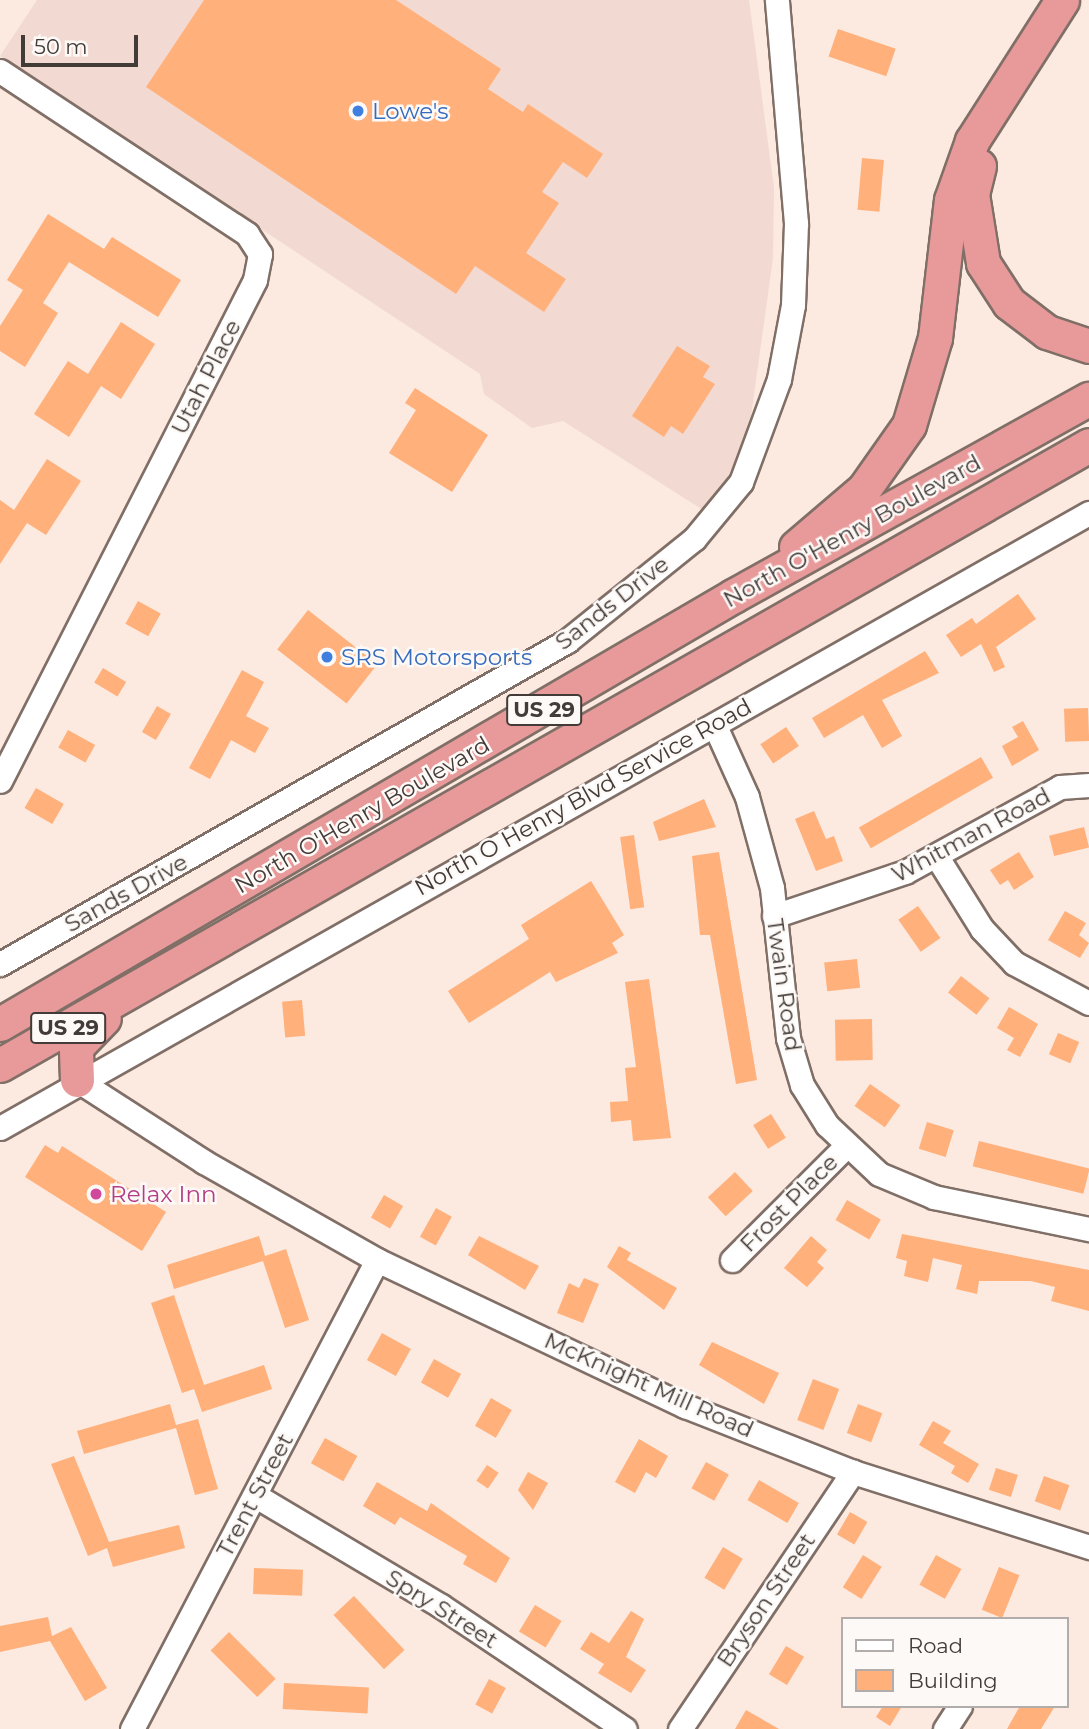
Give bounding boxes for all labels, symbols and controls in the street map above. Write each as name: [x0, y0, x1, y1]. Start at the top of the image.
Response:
scale bar: [24, 21, 142, 65]
text: 50 m: [34, 34, 88, 59]
place label: Lowe's: [372, 97, 449, 125]
marker: Lowe's: [350, 103, 366, 119]
street label: Utah Place: [165, 315, 247, 439]
street label: North O'Henry Boulevard: [718, 449, 986, 613]
street label: Sands Drive: [550, 550, 674, 656]
place label: SRS Motorsports: [341, 643, 532, 671]
marker: SRS Motorsports: [319, 649, 335, 665]
road number: US 29: [505, 692, 582, 728]
street label: North O Henry Blvd Service Road: [410, 693, 756, 901]
street label: North O'Henry Boulevard: [230, 731, 494, 899]
street label: Whitman Road: [887, 782, 1055, 888]
street label: Sands Drive: [60, 848, 192, 938]
street label: Twain Road: [761, 917, 807, 1053]
road number: US 29: [29, 1010, 106, 1046]
street label: Frost Place: [734, 1148, 844, 1258]
place label: Relax Inn: [110, 1180, 217, 1208]
marker: Relax Inn: [88, 1186, 104, 1202]
street label: McKnight Mill Road: [540, 1326, 758, 1444]
street label: Trent Street: [211, 1428, 299, 1562]
street label: Bryson Street: [711, 1528, 821, 1672]
street label: Spry Street: [381, 1564, 503, 1654]
legend: [841, 1617, 1068, 1708]
text: Road: [908, 1633, 963, 1658]
text: Building: [908, 1668, 998, 1693]

